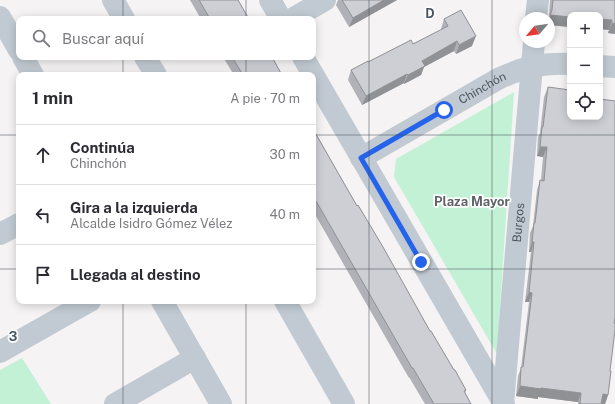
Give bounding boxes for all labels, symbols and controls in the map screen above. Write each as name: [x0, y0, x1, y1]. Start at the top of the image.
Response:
text: D: [425, 6, 435, 21]
north arrow: [519, 12, 555, 48]
map controls: [567, 12, 603, 120]
button: +: [567, 12, 603, 48]
search box: [16, 16, 316, 60]
icon: search: [30, 27, 52, 49]
text: Buscar aquí: [62, 30, 144, 47]
button: −: [567, 48, 603, 84]
street label: Chinchón: [456, 69, 508, 107]
button: locate: [567, 84, 603, 120]
text: 1 min: [32, 88, 73, 108]
text: A pie · 70 m: [230, 91, 300, 106]
route start: [435, 101, 453, 119]
text: Continúa: [70, 139, 135, 156]
icon: ahead: [32, 144, 54, 166]
text: 30 m: [270, 147, 300, 162]
text: Chinchón: [70, 156, 127, 171]
district label: Plaza Mayor: [434, 194, 511, 209]
text: Gira a la izquierda: [70, 199, 198, 216]
street label: Burgos: [510, 202, 527, 243]
icon: left: [32, 204, 54, 226]
text: 40 m: [269, 207, 300, 222]
text: Alcalde Isidro Gómez Vélez: [70, 216, 233, 231]
route end: [412, 253, 430, 271]
icon: arrive: [32, 264, 54, 286]
text: Llegada al destino: [70, 266, 201, 283]
text: 3: [9, 329, 18, 344]

